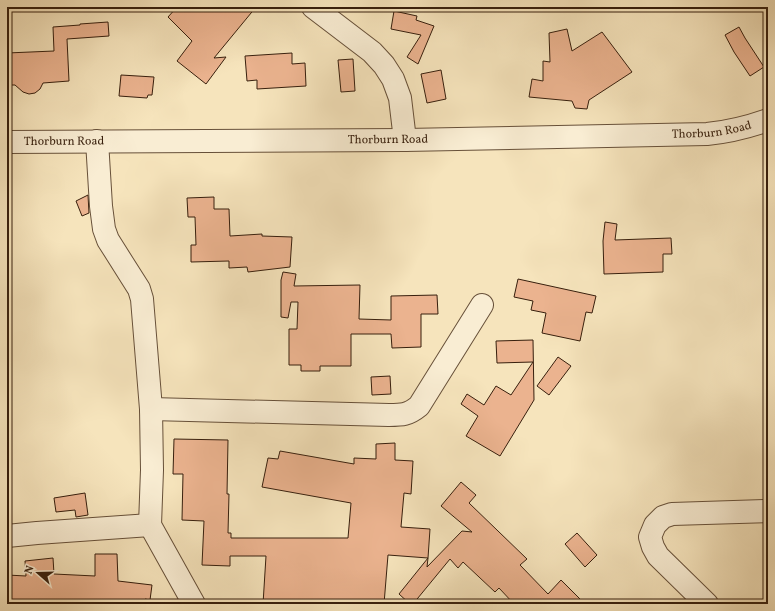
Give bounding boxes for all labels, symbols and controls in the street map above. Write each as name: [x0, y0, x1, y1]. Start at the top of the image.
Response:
street label: Thorburn Road: [672, 118, 754, 143]
street label: Thorburn Road: [348, 132, 429, 148]
street label: Thorburn Road: [24, 134, 104, 150]
north arrow: [18, 553, 58, 593]
text: N: [22, 564, 38, 576]

